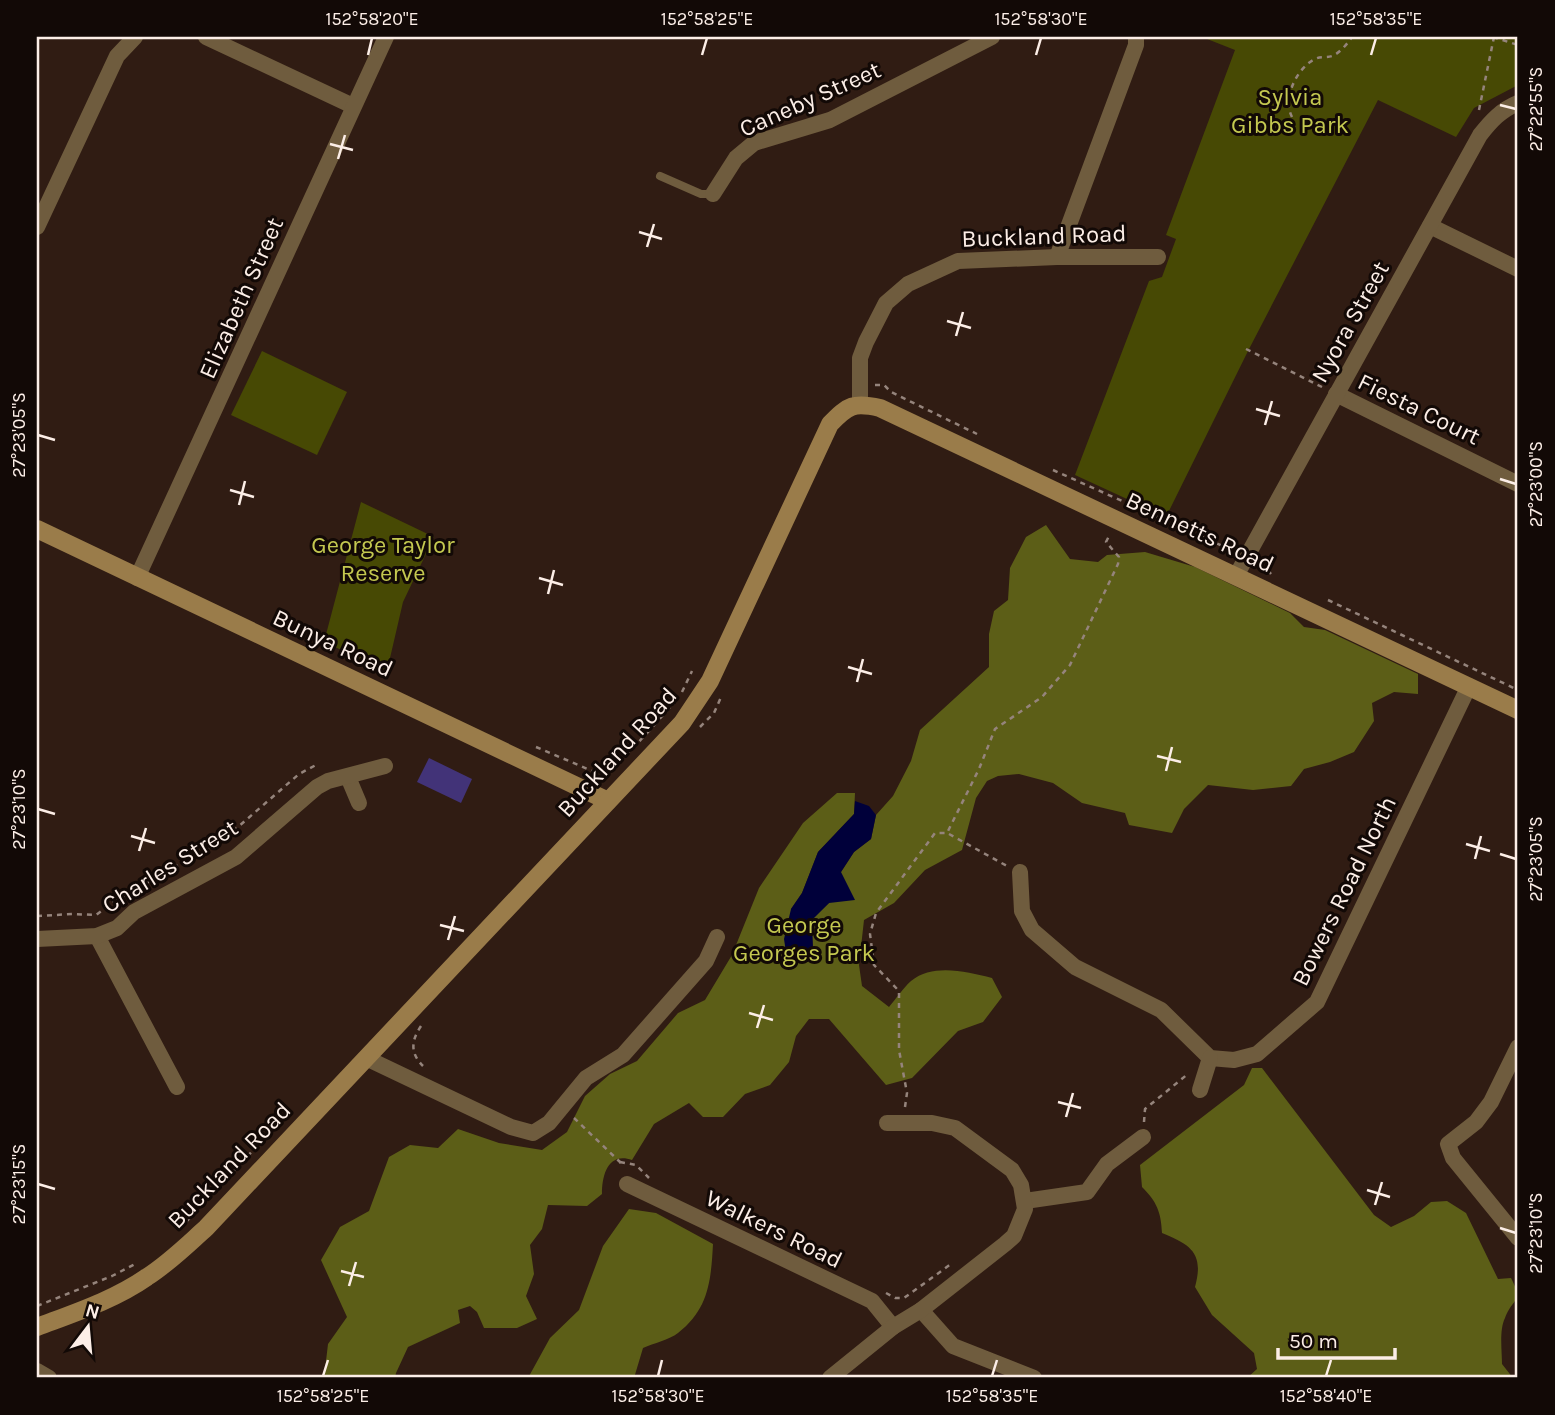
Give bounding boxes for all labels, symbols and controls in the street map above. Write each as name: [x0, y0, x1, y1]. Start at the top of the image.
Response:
text: 152°58'20"E: [325, 8, 419, 30]
text: 152°58'25"E: [661, 8, 753, 30]
text: 152°58'30"E: [994, 8, 1088, 30]
text: 152°58'35"E: [1330, 8, 1422, 30]
street label: Caneby Street: [735, 55, 885, 143]
text: 27°22'55"S: [1525, 67, 1547, 152]
park label: Sylvia Gibbs Park: [1231, 83, 1349, 139]
street label: Elizabeth Street: [193, 213, 289, 383]
street label: Buckland Road: [961, 219, 1127, 253]
street label: Nyora Street: [1305, 257, 1395, 387]
street label: Fiesta Court: [1353, 367, 1485, 451]
text: 27°23'05"S: [8, 392, 30, 478]
text: 27°23'00"S: [1525, 441, 1547, 527]
street label: Bennetts Road: [1122, 485, 1278, 579]
park label: George Taylor Reserve: [311, 531, 455, 587]
street label: Bunya Road: [269, 603, 397, 683]
street label: Buckland Road: [551, 681, 683, 823]
text: 27°23'10"S: [8, 768, 30, 850]
street label: Bowers Road North: [1286, 792, 1402, 990]
street label: Charles Street: [97, 813, 243, 919]
text: 27°23'05"S: [1525, 816, 1547, 902]
park label: George Georges Park: [733, 911, 875, 967]
street label: Buckland Road: [162, 1096, 296, 1234]
text: 27°23'15"S: [8, 1144, 30, 1224]
street label: Walkers Road: [701, 1184, 847, 1274]
text: 27°23'10"S: [1525, 1192, 1547, 1274]
north arrow: [52, 1292, 122, 1362]
text: N: [83, 1299, 102, 1324]
scale bar: [1278, 1317, 1396, 1361]
text: 50 m: [1289, 1329, 1338, 1353]
text: 152°58'25"E: [277, 1385, 369, 1407]
text: 152°58'30"E: [611, 1385, 705, 1407]
text: 152°58'35"E: [946, 1385, 1038, 1407]
text: 152°58'40"E: [1280, 1385, 1372, 1407]

